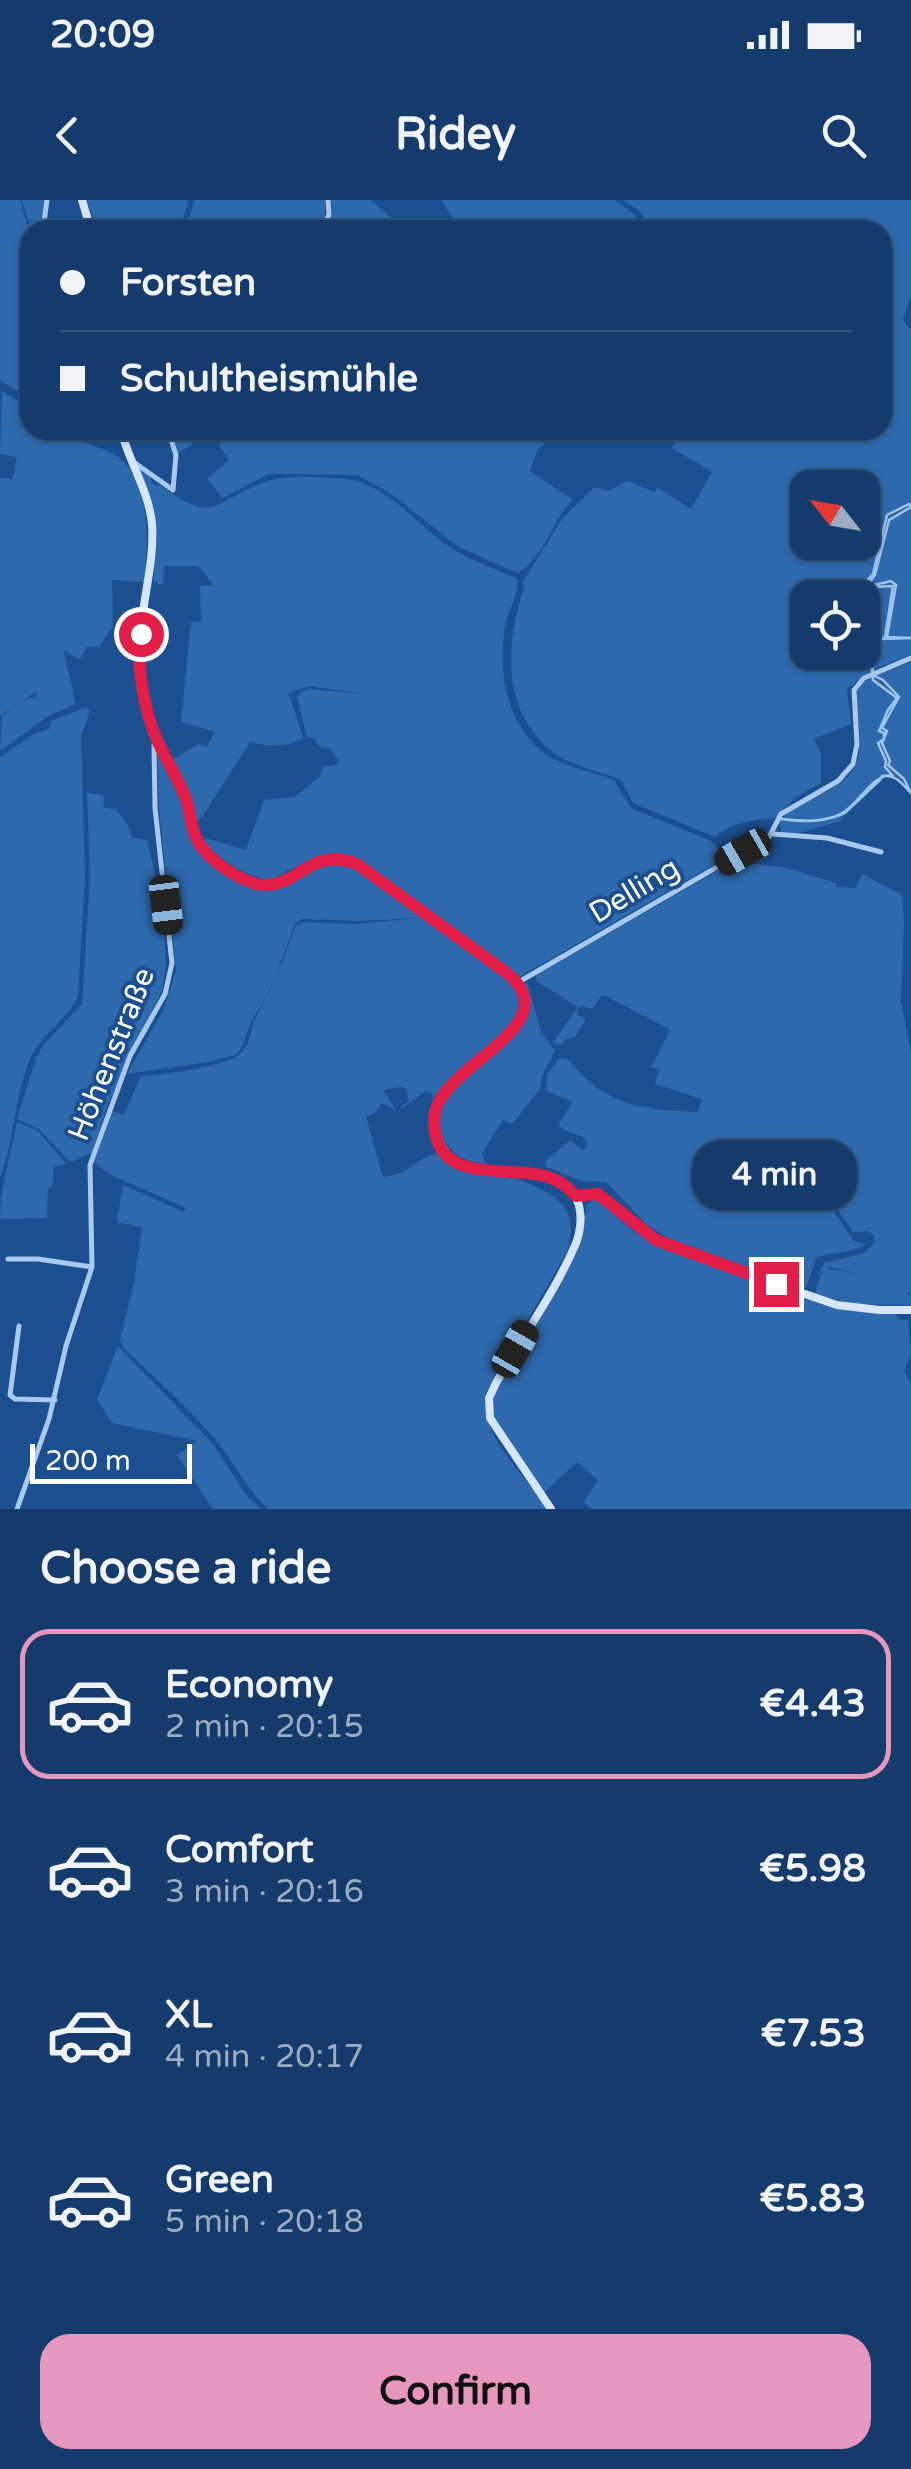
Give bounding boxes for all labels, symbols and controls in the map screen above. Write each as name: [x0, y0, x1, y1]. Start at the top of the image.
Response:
text: 20:09: [50, 12, 155, 58]
icon: back: [40, 108, 95, 163]
text: Ridey: [395, 108, 516, 162]
icon: search: [816, 108, 871, 163]
text: Forsten: [120, 260, 256, 306]
text: Schultheismühle: [120, 356, 418, 402]
north arrow: [790, 470, 880, 560]
map controls: [790, 470, 880, 670]
button: locate: [790, 580, 880, 670]
route start: [119, 612, 164, 657]
car: [710, 824, 776, 880]
street label: Delling: [582, 849, 686, 932]
car: [147, 873, 185, 937]
street label: Höhenstraße: [60, 962, 163, 1146]
callout: 4 min: [694, 1139, 858, 1209]
text: 4 min: [732, 1156, 817, 1194]
route end: [754, 1262, 799, 1307]
car: [487, 1316, 543, 1382]
scale bar: [30, 1439, 192, 1484]
text: 200 m: [45, 1444, 131, 1478]
text: Choose a ride: [40, 1542, 331, 1596]
icon: car: [45, 1659, 135, 1749]
text: Economy: [165, 1662, 333, 1708]
text: €4.43: [759, 1681, 866, 1727]
text: 2 min · 20:15: [165, 1708, 364, 1746]
icon: car: [45, 1824, 135, 1914]
text: Comfort: [165, 1827, 314, 1873]
text: €5.98: [759, 1846, 866, 1892]
text: 3 min · 20:16: [165, 1873, 364, 1911]
icon: car: [45, 1989, 135, 2079]
text: XL: [165, 1992, 212, 2038]
text: €7.53: [761, 2011, 866, 2057]
text: 4 min · 20:17: [165, 2038, 364, 2076]
icon: car: [45, 2154, 135, 2244]
text: Green: [165, 2157, 274, 2203]
text: €5.83: [759, 2176, 866, 2222]
text: 5 min · 20:18: [165, 2203, 364, 2241]
button: Confirm: [40, 2334, 871, 2449]

